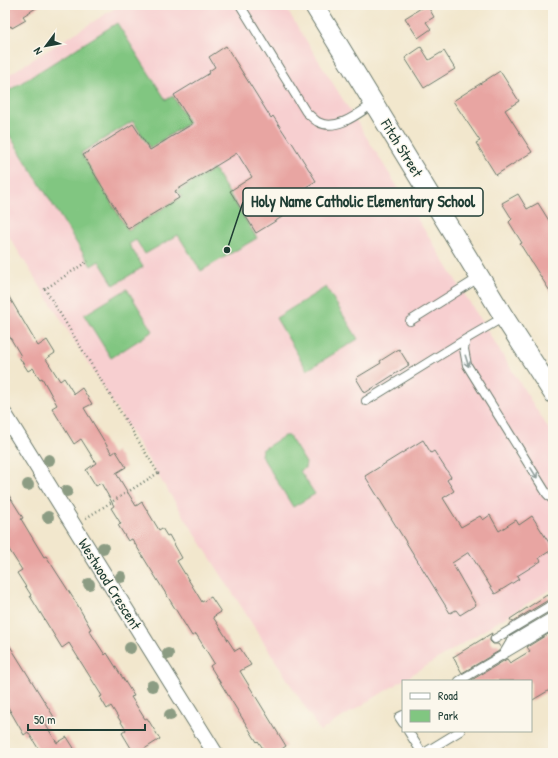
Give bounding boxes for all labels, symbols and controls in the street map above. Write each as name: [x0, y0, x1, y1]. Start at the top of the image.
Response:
north arrow: [26, 26, 66, 66]
text: N: [30, 45, 45, 57]
street label: Fitch Street: [375, 114, 428, 182]
callout: Holy Name Catholic Elementary School: [243, 188, 483, 216]
text: Holy Name Catholic Elementary School: [251, 190, 476, 213]
one-way arrow: [464, 355, 471, 368]
one-way arrow: [530, 467, 538, 478]
street label: Westwood Crescent: [74, 534, 147, 634]
legend: [402, 680, 532, 732]
text: Road: [438, 687, 458, 704]
scale bar: [28, 706, 145, 732]
text: Park: [438, 707, 458, 724]
text: 50 m: [34, 711, 55, 728]

